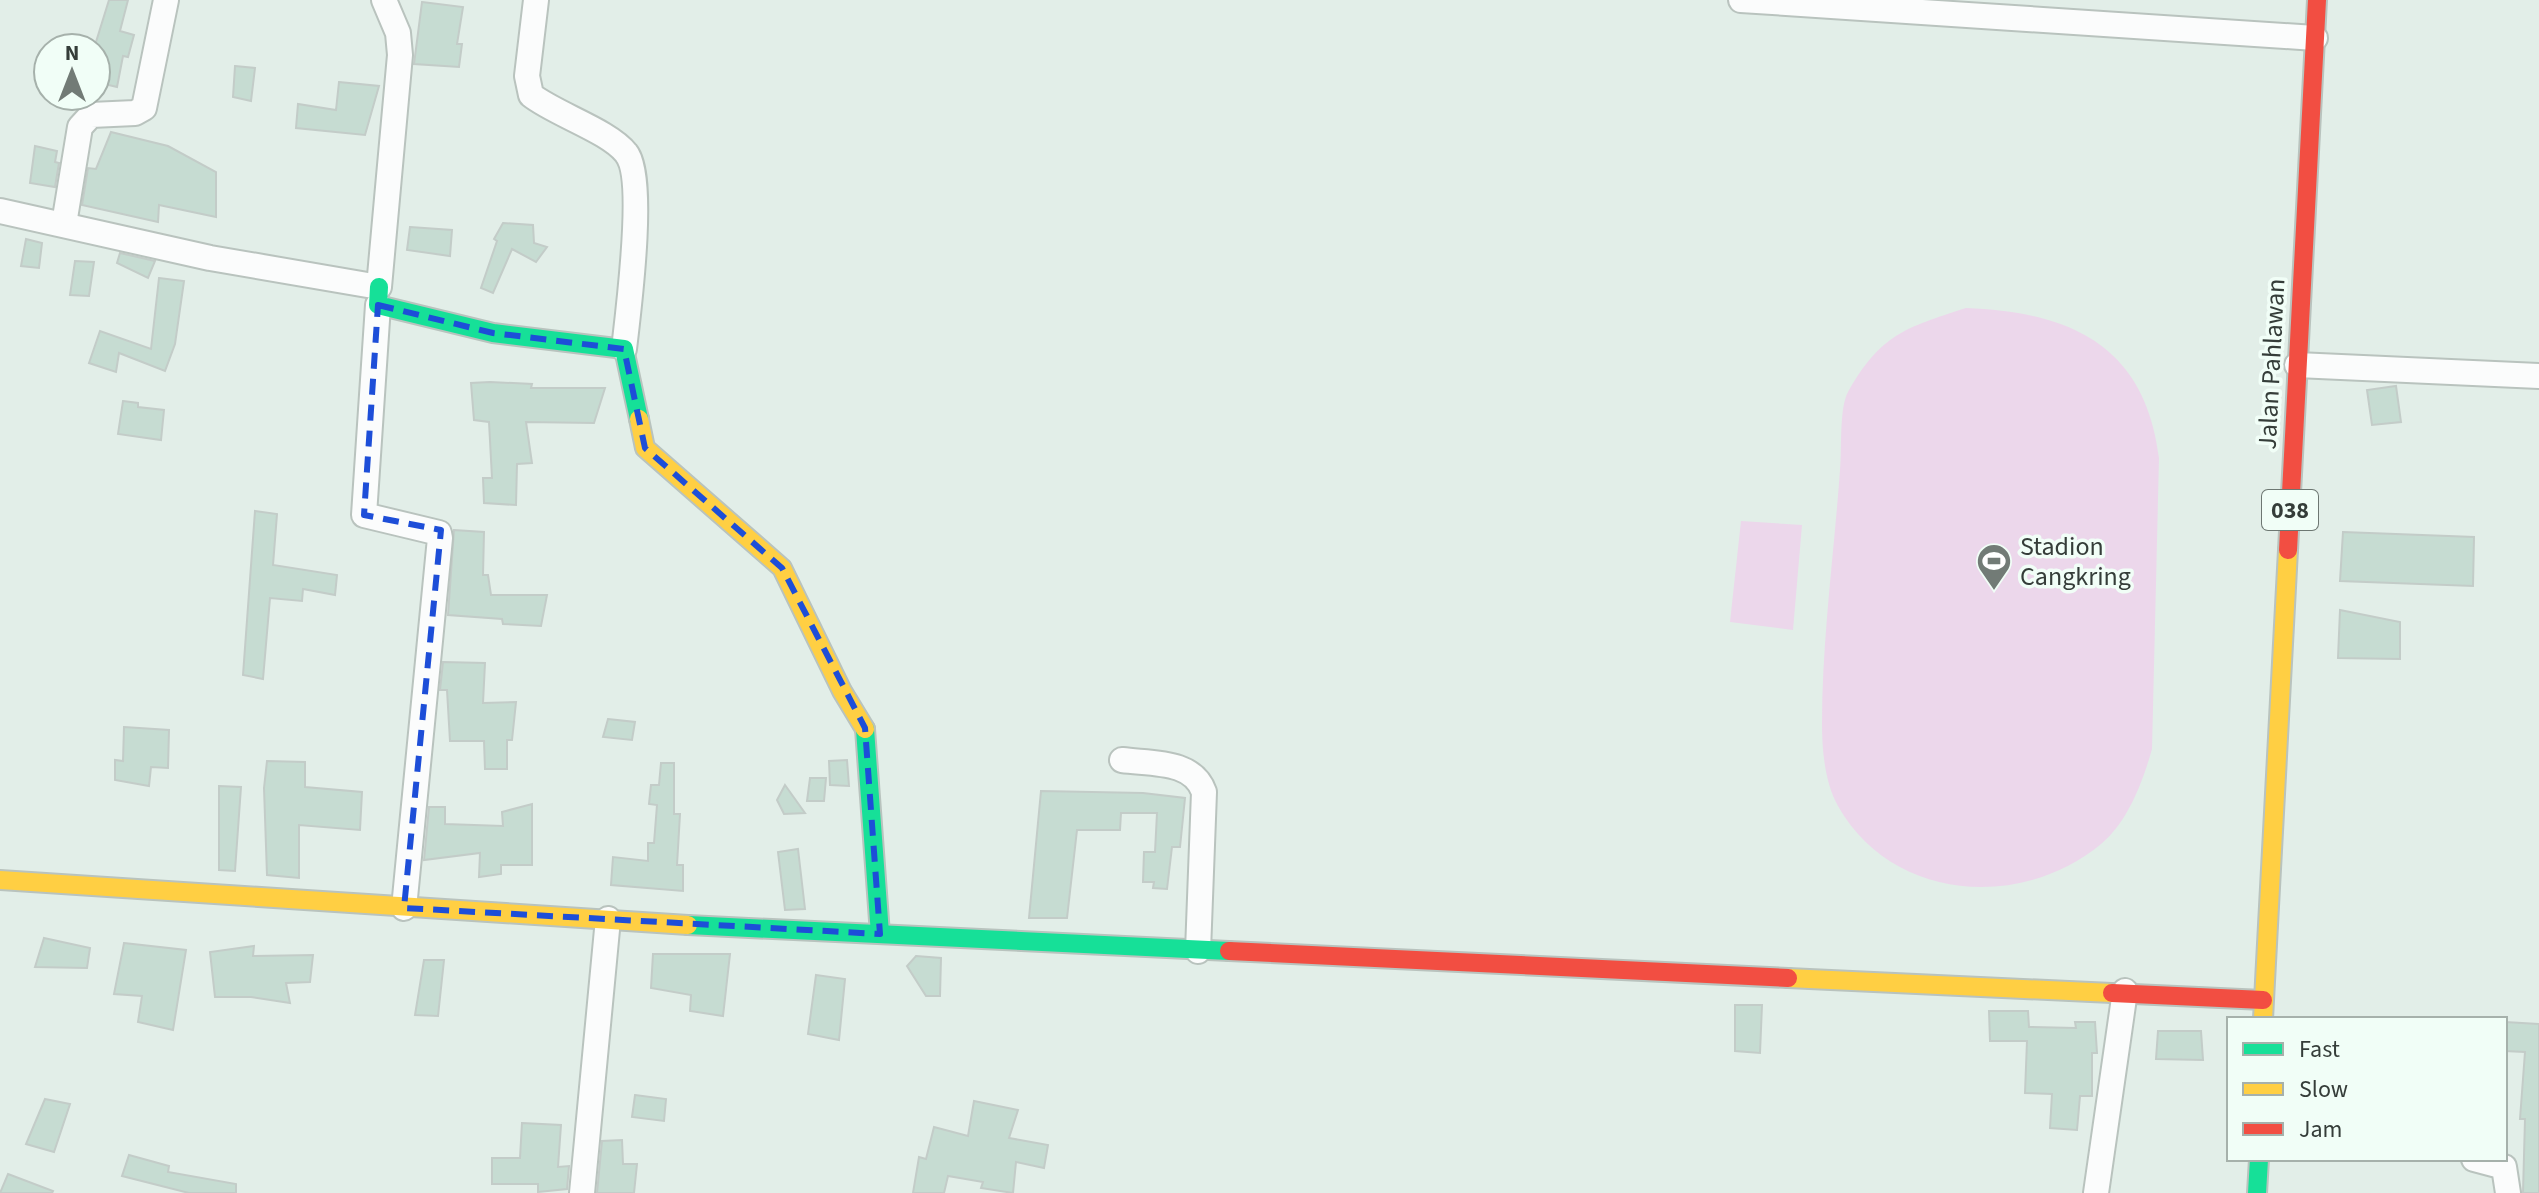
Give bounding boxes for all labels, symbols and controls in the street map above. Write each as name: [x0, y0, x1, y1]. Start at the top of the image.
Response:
north arrow: [32, 32, 112, 112]
text: N: [65, 37, 79, 69]
street label: Jalan Pahlawan: [2249, 278, 2294, 450]
road number: 038: [2262, 490, 2318, 530]
place label: Stadion Cangkring: [2020, 528, 2131, 595]
sports icon: Stadion Cangkring: [1975, 542, 2013, 592]
legend: [2227, 1017, 2507, 1161]
text: Fast: [2299, 1032, 2340, 1067]
text: Slow: [2299, 1072, 2348, 1107]
text: Jam: [2299, 1112, 2343, 1147]

